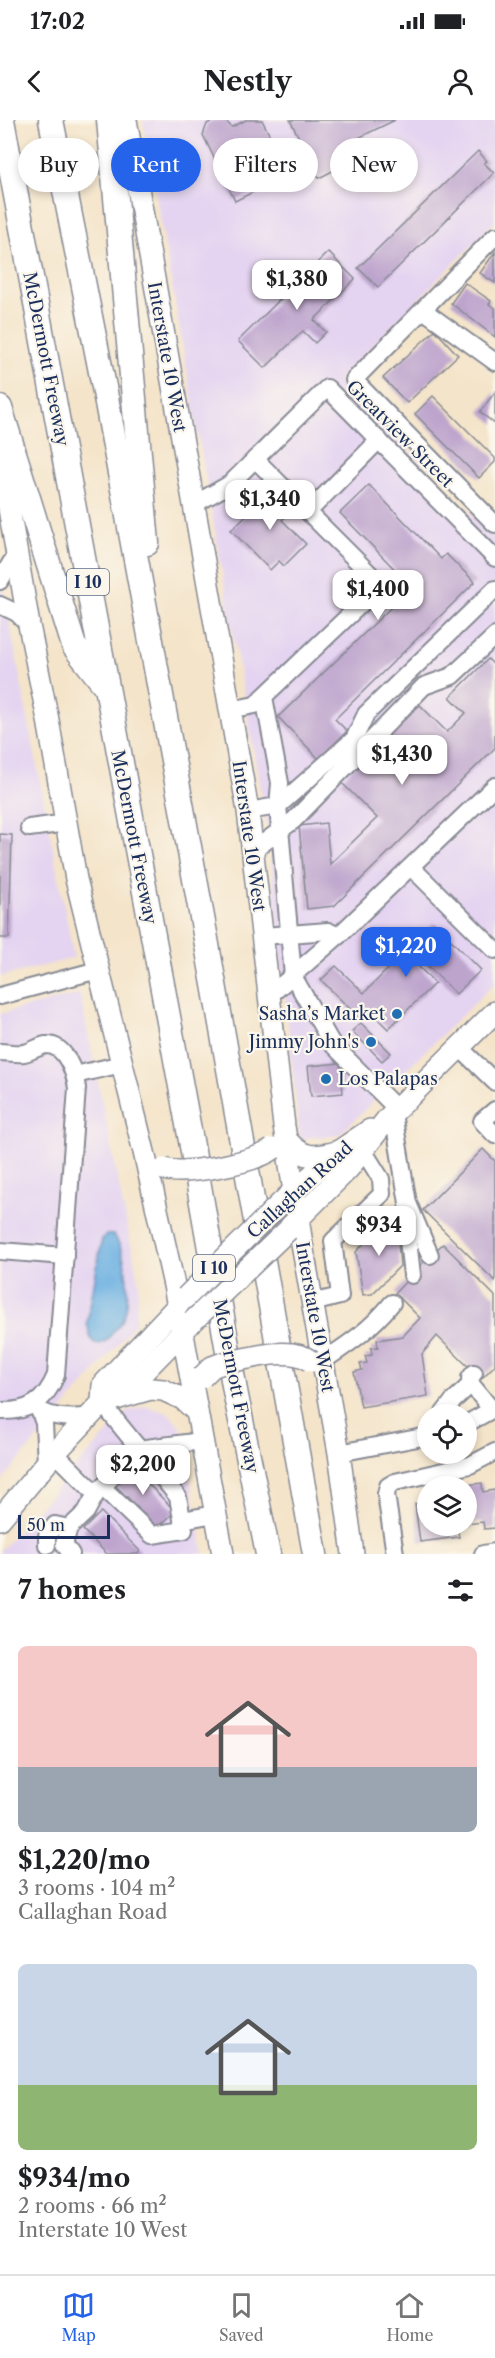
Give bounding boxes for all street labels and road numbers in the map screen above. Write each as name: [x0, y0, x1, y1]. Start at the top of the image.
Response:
street label: McDermott Freeway: [18, 270, 74, 449]
street label: Interstate 10 West: [143, 280, 191, 435]
street label: Greatview Street: [342, 376, 459, 493]
road number: I 10: [67, 569, 109, 595]
street label: McDermott Freeway: [106, 748, 162, 927]
street label: Interstate 10 West: [228, 759, 271, 914]
street label: Callaghan Road: [243, 1137, 357, 1243]
street label: Interstate 10 West: [291, 1240, 339, 1395]
road number: I 10: [193, 1255, 235, 1281]
street label: McDermott Freeway: [208, 1297, 264, 1476]

